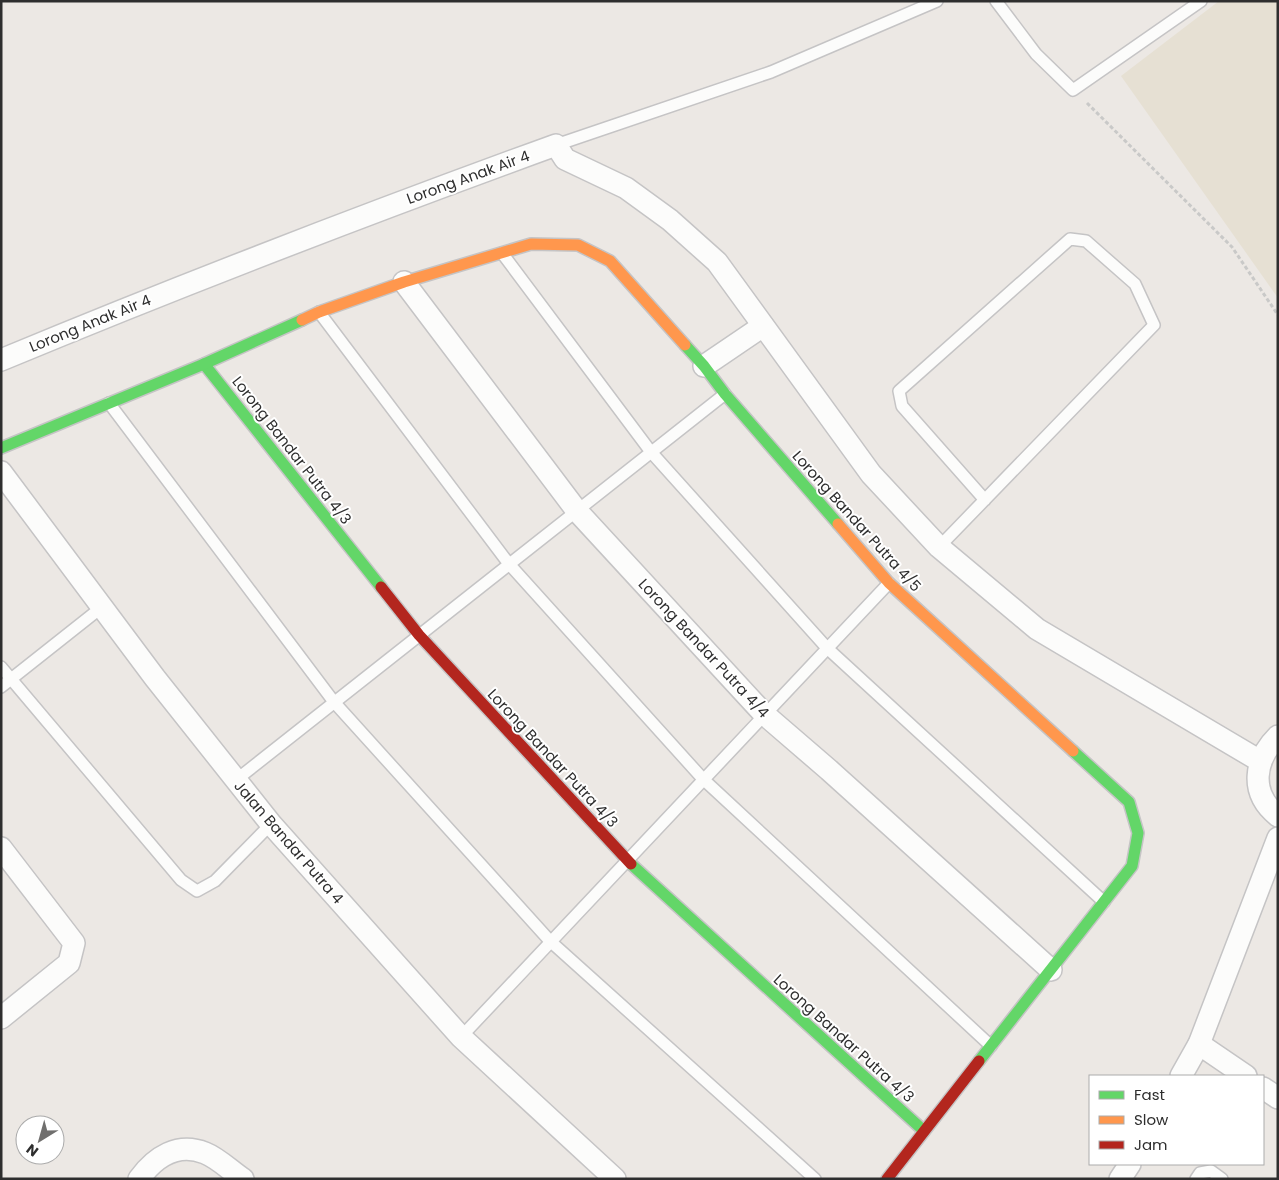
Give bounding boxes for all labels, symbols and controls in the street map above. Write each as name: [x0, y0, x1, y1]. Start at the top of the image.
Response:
street label: Lorong Anak Air 4: [404, 145, 532, 209]
street label: Lorong Anak Air 4: [26, 289, 154, 357]
street label: Lorong Bandar Putra 4/3: [227, 372, 357, 528]
street label: Lorong Bandar Putra 4/5: [788, 446, 926, 596]
street label: Lorong Bandar Putra 4/4: [634, 574, 774, 722]
street label: Lorong Bandar Putra 4/3: [483, 684, 623, 832]
street label: Jalan Bandar Putra 4: [229, 776, 349, 908]
street label: Lorong Bandar Putra 4/3: [769, 969, 919, 1107]
legend: [1089, 1075, 1264, 1165]
text: Fast: [1134, 1084, 1165, 1105]
text: Slow: [1134, 1109, 1169, 1130]
north arrow: [15, 1115, 65, 1165]
text: Jam: [1134, 1134, 1168, 1155]
text: N: [22, 1139, 42, 1162]

